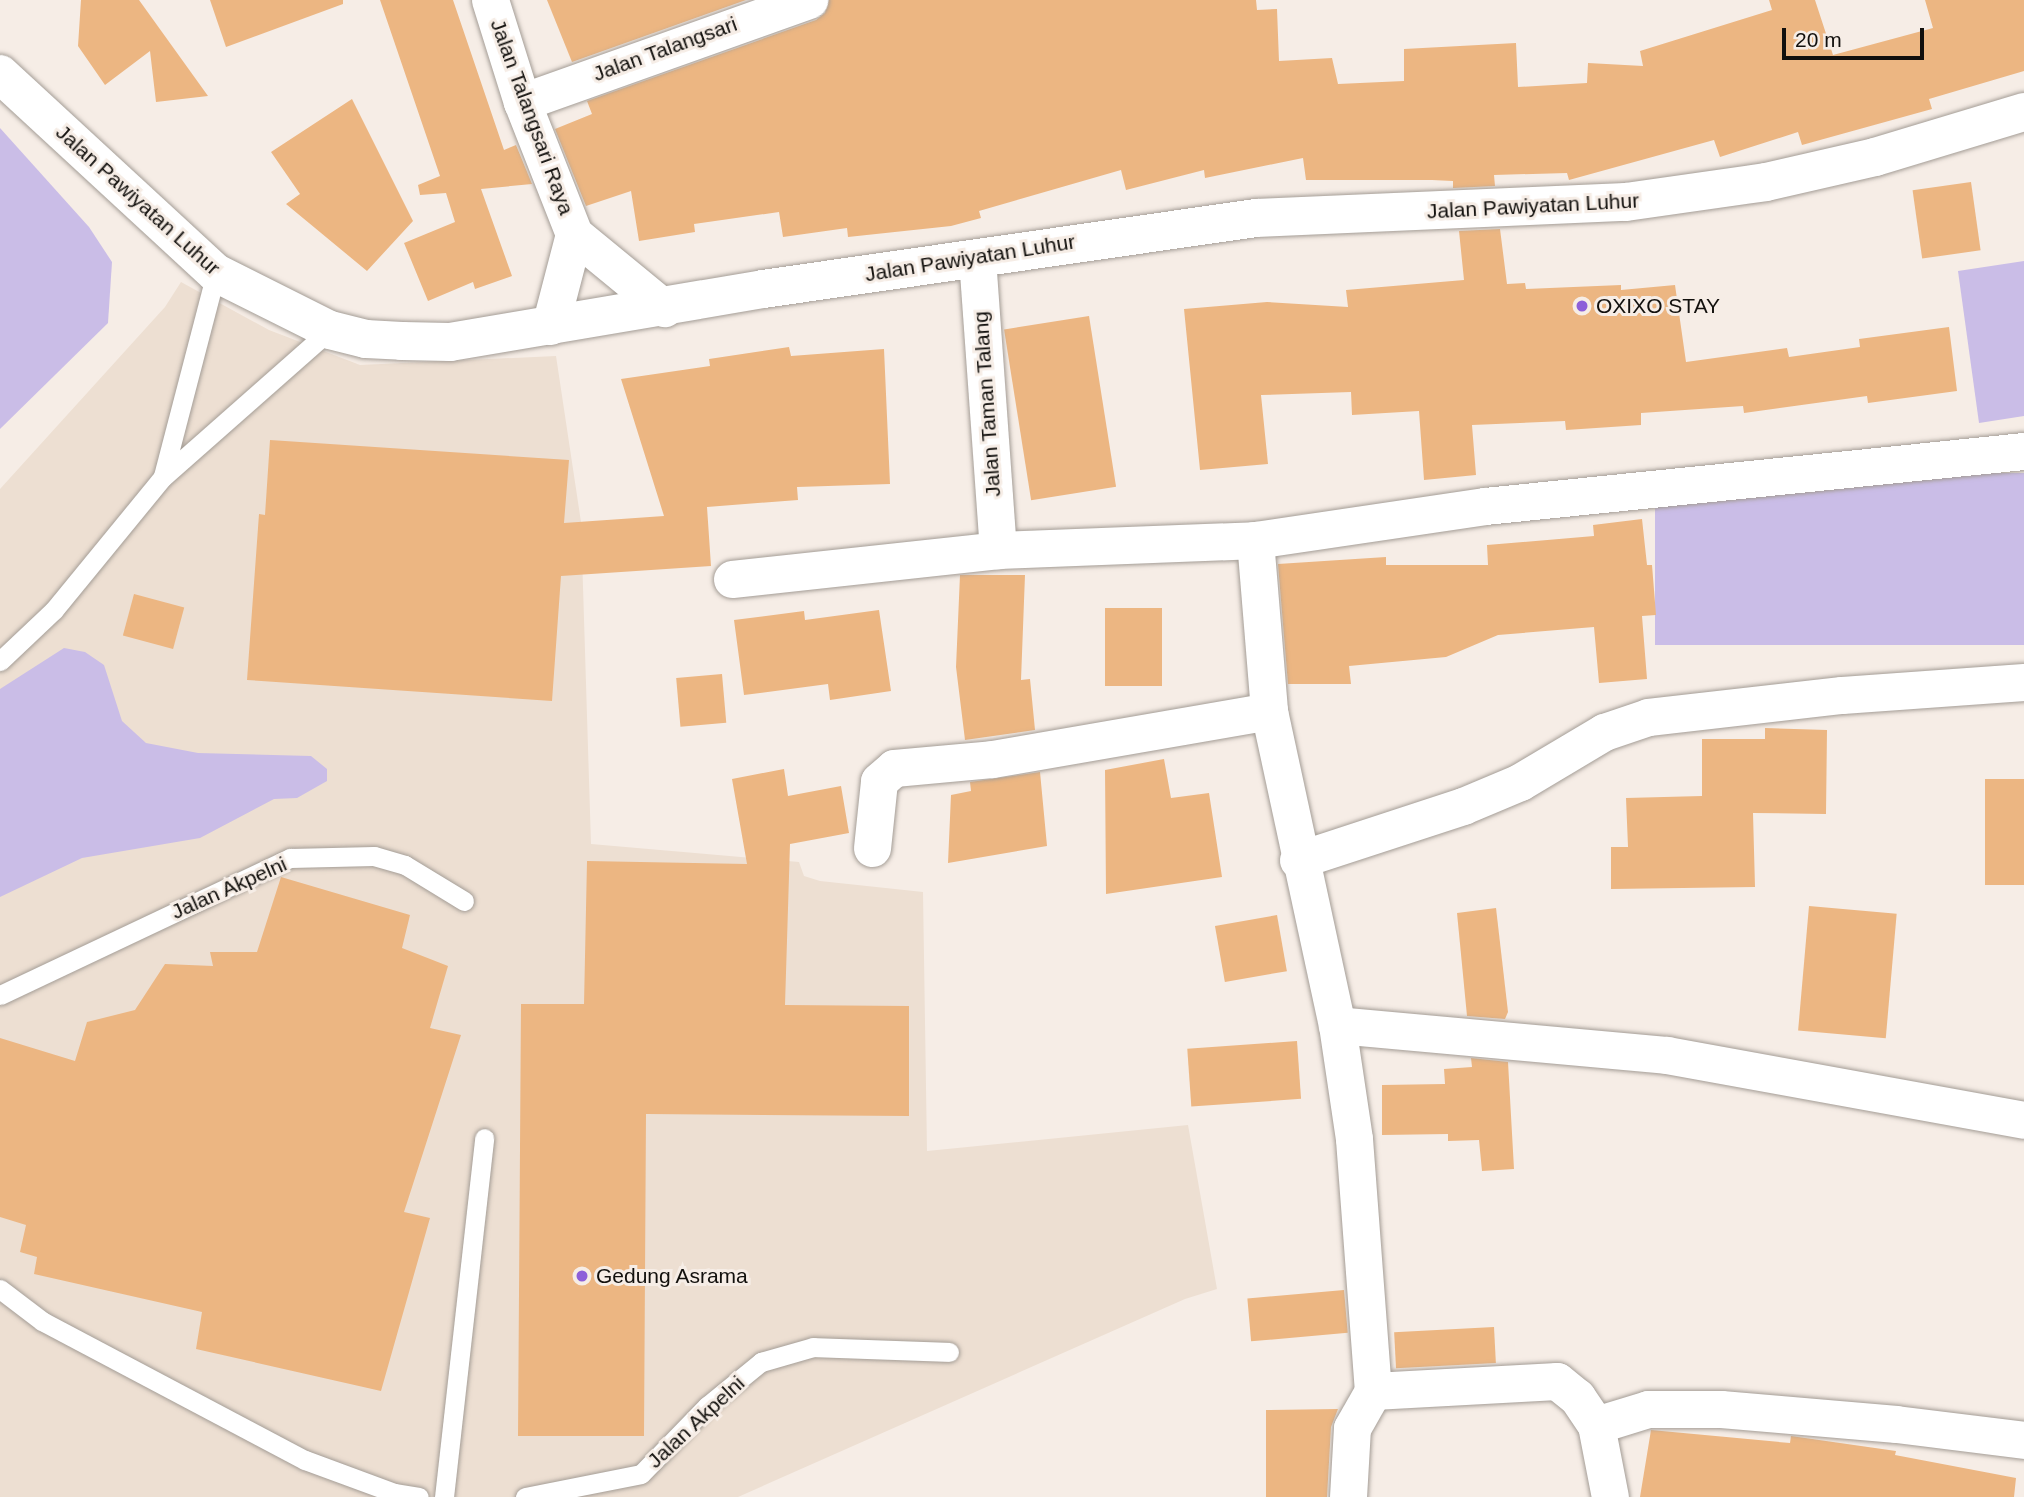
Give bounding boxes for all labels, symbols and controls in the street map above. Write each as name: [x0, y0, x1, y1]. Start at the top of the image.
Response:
street label: Jalan Talangsari: [589, 11, 741, 87]
scale bar: [1786, 14, 1928, 58]
street label: Jalan Talangsari Raya: [485, 16, 579, 218]
text: 20 m: [1795, 28, 1842, 51]
street label: Jalan Pawiyatan Luhur: [51, 120, 225, 280]
street label: Jalan Pawiyatan Luhur: [1426, 188, 1640, 224]
street label: Jalan Pawiyatan Luhur: [863, 229, 1077, 287]
place label: OXIXO STAY: [1596, 293, 1720, 319]
marker: OXIXO STAY: [1574, 298, 1590, 314]
street label: Jalan Taman Talang: [968, 310, 1006, 498]
street label: Jalan Akpelni: [167, 851, 291, 925]
place label: Gedung Asrama: [596, 1263, 749, 1289]
marker: Gedung Asrama: [574, 1268, 590, 1284]
street label: Jalan Akpelni: [642, 1370, 750, 1474]

